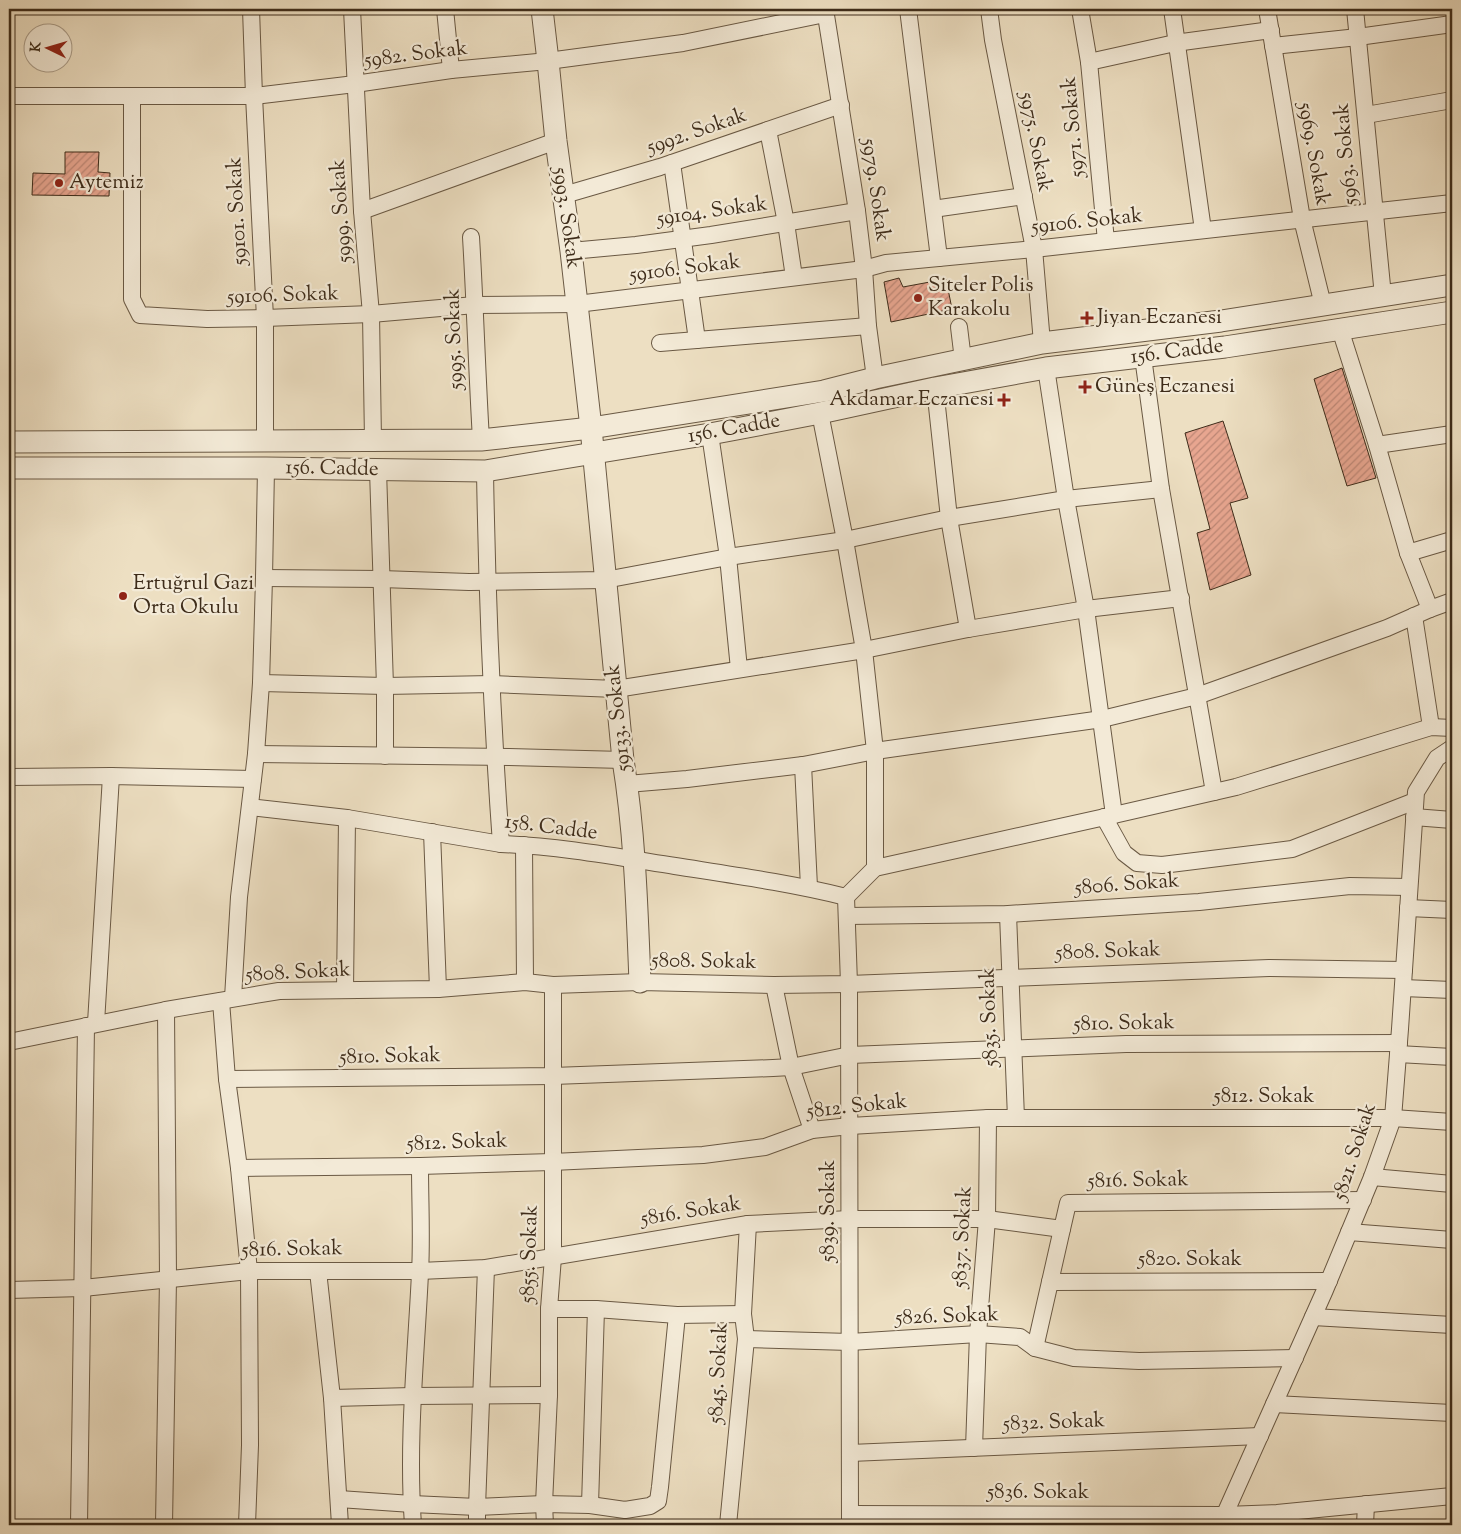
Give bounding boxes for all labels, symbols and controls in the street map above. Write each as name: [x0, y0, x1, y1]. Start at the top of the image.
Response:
north arrow: [22, 22, 72, 72]
street label: 5982. Sokak: [362, 34, 470, 76]
text: K: [27, 40, 48, 53]
street label: 5971. Sokak: [1055, 75, 1093, 180]
street label: 5975. Sokak: [1010, 88, 1059, 195]
street label: 5969. Sokak: [1289, 99, 1337, 208]
street label: 5992. Sokak: [642, 101, 751, 163]
street label: 5963. Sokak: [1328, 101, 1366, 207]
street label: 5979. Sokak: [853, 135, 897, 244]
street label: 59101. Sokak: [220, 155, 256, 267]
street label: 5999. Sokak: [323, 158, 361, 265]
street label: 5993. Sokak: [544, 164, 588, 271]
place label: Aytemiz: [69, 168, 144, 198]
marker: Aytemiz: [53, 177, 65, 189]
street label: 59104. Sokak: [654, 189, 770, 235]
street label: 59106. Sokak: [1029, 201, 1145, 243]
street label: 59106. Sokak: [627, 247, 743, 291]
place label: Siteler Polis Karakolu: [928, 271, 1033, 325]
street label: 59106. Sokak: [226, 279, 340, 313]
street label: 5995. Sokak: [438, 287, 472, 391]
marker: Siteler Polis Karakolu: [912, 292, 924, 304]
place label: Jiyan Eczanesi: [1096, 303, 1222, 333]
marker: Jiyan Eczanesi: [1081, 312, 1093, 324]
street label: 156. Cadde: [1129, 331, 1225, 373]
place label: Güneş Eczanesi: [1095, 372, 1235, 402]
marker: Güneş Eczanesi: [1079, 381, 1091, 393]
place label: Akdamar Eczanesi: [829, 385, 994, 415]
marker: Akdamar Eczanesi: [998, 394, 1010, 406]
street label: 156. Cadde: [685, 406, 783, 452]
street label: 156. Cadde: [285, 453, 379, 485]
place label: Ertuğrul Gazi Orta Okulu: [133, 569, 254, 623]
marker: Ertuğrul Gazi Orta Okulu: [117, 590, 129, 602]
street label: 59133. Sokak: [598, 662, 640, 774]
street label: 158. Cadde: [503, 807, 599, 849]
street label: 5806. Sokak: [1073, 866, 1181, 904]
street label: 5808. Sokak: [1054, 935, 1162, 969]
street label: 5808. Sokak: [650, 946, 757, 978]
street label: 5808. Sokak: [244, 955, 352, 991]
street label: 5835. Sokak: [973, 966, 1007, 1068]
street label: 5810. Sokak: [1072, 1008, 1176, 1040]
street label: 5810. Sokak: [338, 1041, 442, 1073]
street label: 5812. Sokak: [1213, 1082, 1315, 1112]
street label: 5812. Sokak: [804, 1087, 909, 1127]
street label: 5821. Sokak: [1325, 1099, 1385, 1205]
street label: 5812. Sokak: [405, 1126, 508, 1160]
street label: 5839. Sokak: [814, 1159, 844, 1263]
street label: 5816. Sokak: [1086, 1165, 1189, 1197]
street label: 5837. Sokak: [945, 1185, 981, 1290]
street label: 5816. Sokak: [638, 1189, 744, 1235]
street label: 5855. Sokak: [513, 1204, 547, 1305]
street label: 5816. Sokak: [240, 1234, 343, 1266]
street label: 5820. Sokak: [1137, 1245, 1243, 1275]
street label: 5826. Sokak: [894, 1300, 1000, 1334]
street label: 5845. Sokak: [701, 1321, 737, 1425]
street label: 5832. Sokak: [1001, 1406, 1106, 1440]
street label: 5836. Sokak: [986, 1478, 1090, 1508]

